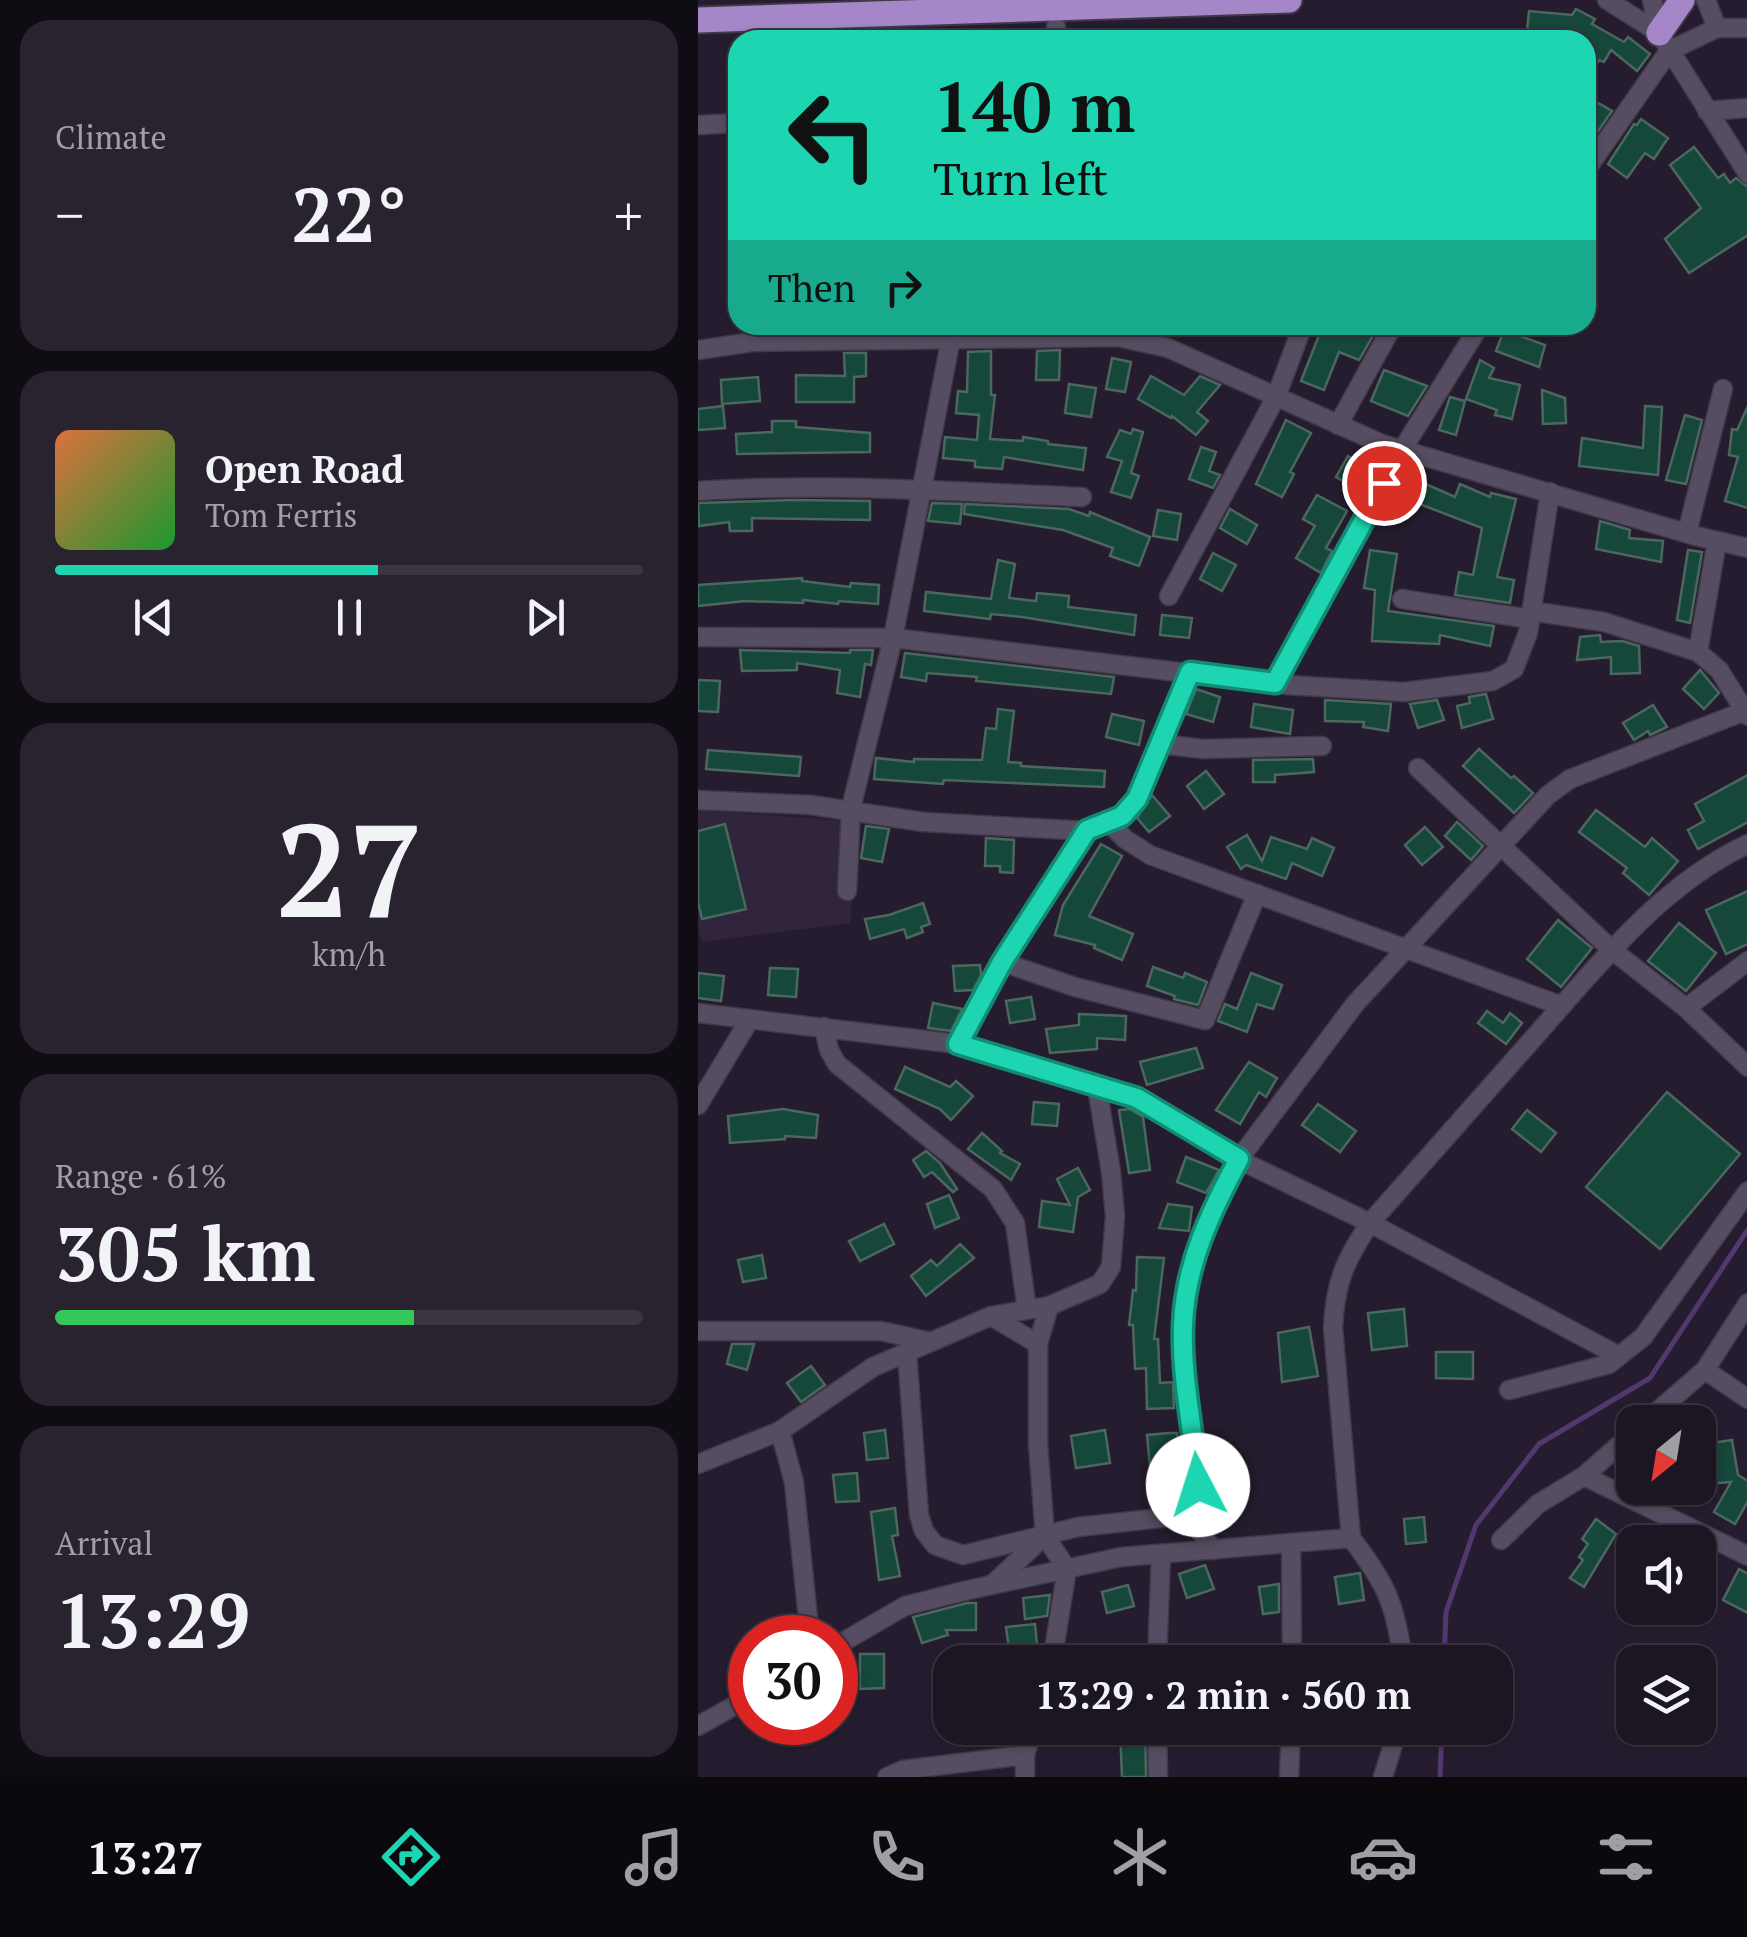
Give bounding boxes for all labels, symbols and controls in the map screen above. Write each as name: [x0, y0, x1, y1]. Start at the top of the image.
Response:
text: 140 m: [933, 59, 1135, 152]
icon: left: [768, 70, 898, 200]
text: Climate: [55, 116, 167, 158]
text: Turn left: [933, 148, 1108, 208]
text: 22°: [291, 164, 407, 263]
text: −: [55, 178, 84, 251]
text: +: [614, 178, 643, 251]
icon: right: [876, 260, 931, 315]
text: Then: [768, 263, 856, 313]
pin: [1342, 441, 1427, 526]
text: Open Road: [205, 444, 404, 494]
icon: arrive: [1357, 456, 1412, 511]
text: Tom Ferris: [205, 494, 357, 536]
icon: previous: [126, 590, 181, 645]
icon: pause: [322, 590, 377, 645]
icon: next: [518, 590, 573, 645]
text: 27: [276, 782, 422, 954]
text: km/h: [312, 933, 386, 975]
text: Range · 61%: [55, 1155, 227, 1197]
text: 305 km: [55, 1203, 315, 1302]
north arrow: [1616, 1405, 1716, 1505]
map controls: [1616, 1405, 1716, 1745]
position arrow: [1146, 1433, 1250, 1537]
text: Arrival: [55, 1522, 153, 1564]
button: sound: [1616, 1525, 1716, 1625]
text: 13:29: [55, 1570, 250, 1669]
speed limit sign: 30: [728, 1615, 858, 1745]
button: layers: [1616, 1645, 1716, 1745]
text: 13:29 · 2 min · 560 m: [1035, 1670, 1411, 1720]
icon: directions: [376, 1822, 446, 1892]
icon: music: [619, 1822, 689, 1892]
icon: phone: [862, 1822, 932, 1892]
icon: climate: [1105, 1822, 1175, 1892]
icon: car: [1348, 1822, 1418, 1892]
icon: filters: [1591, 1822, 1661, 1892]
text: 13:27: [86, 1827, 204, 1887]

